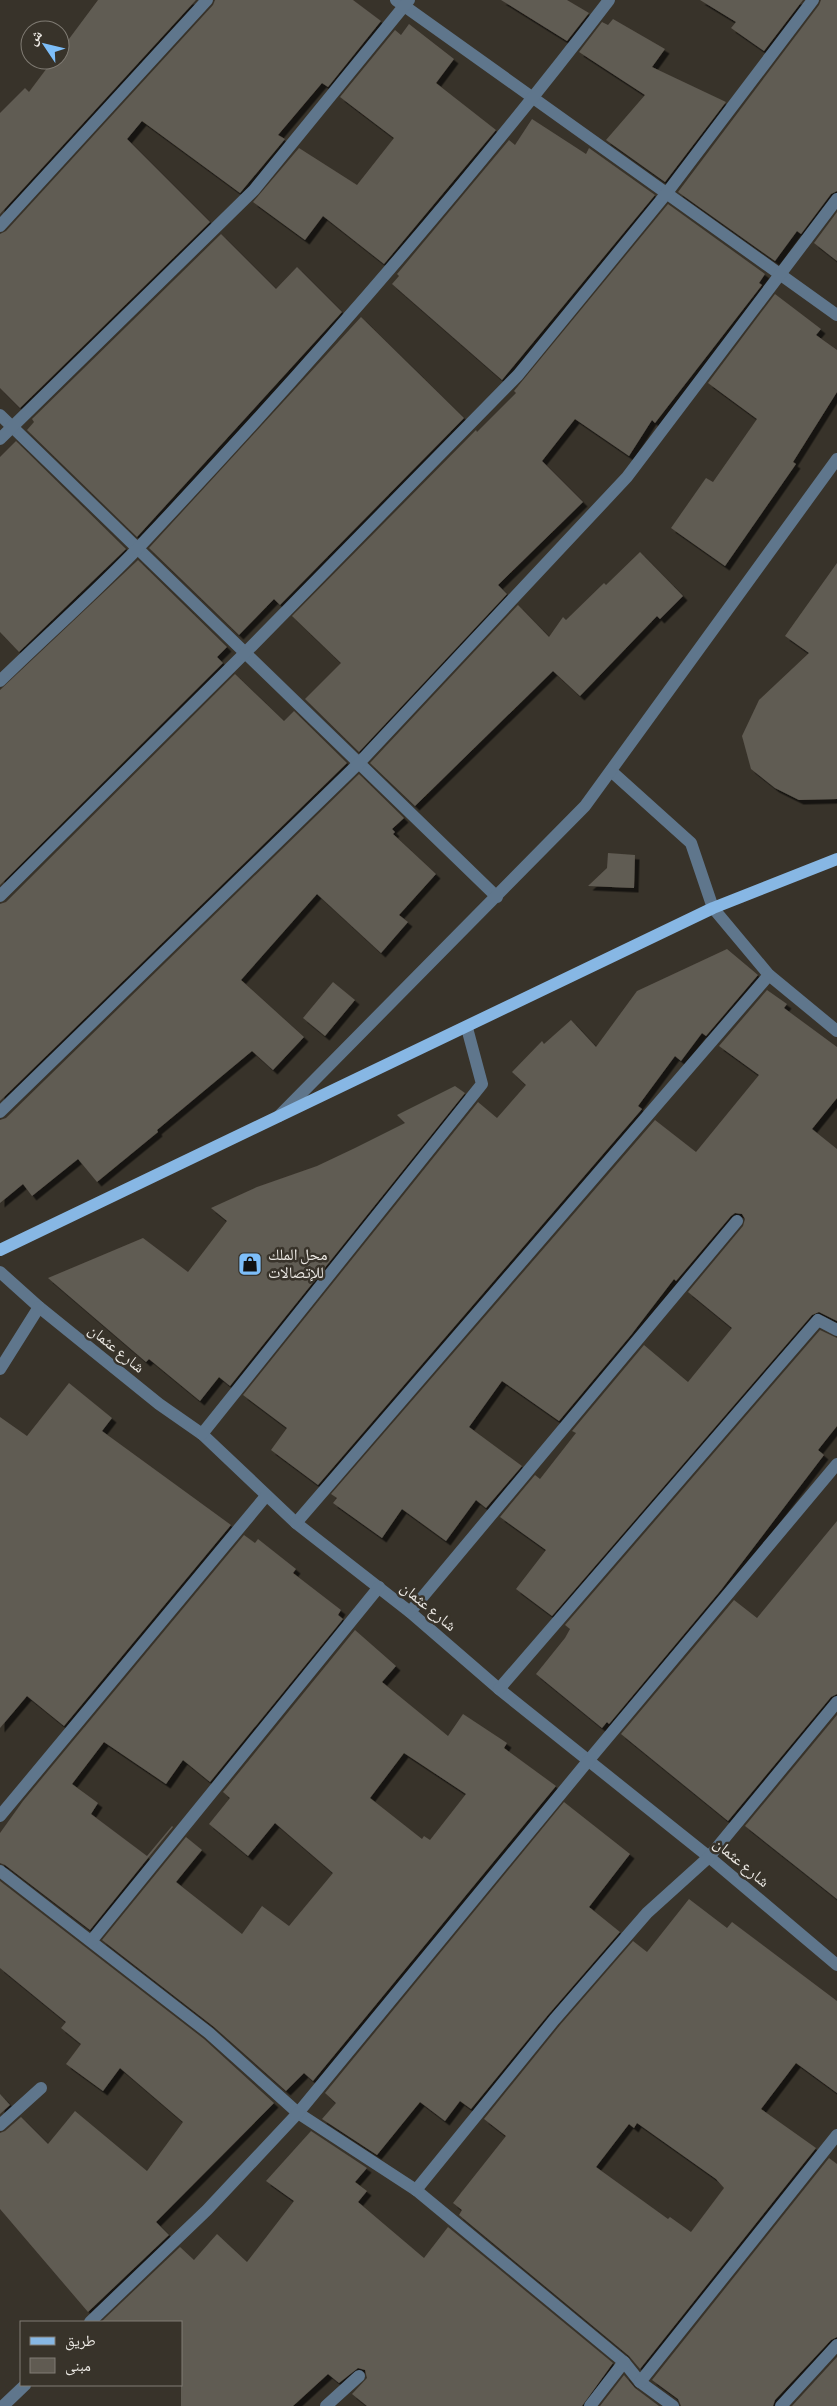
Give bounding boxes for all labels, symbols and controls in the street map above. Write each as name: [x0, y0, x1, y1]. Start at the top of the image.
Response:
north arrow: [20, 20, 70, 70]
text: ش: [24, 27, 46, 49]
place label: محل الملك للإتصالات: [268, 1246, 327, 1283]
shop icon: محل الملك للإتصالات: [237, 1251, 263, 1277]
street label: شارع عثمان: [84, 1321, 148, 1377]
street label: شارع عثمان: [396, 1578, 460, 1636]
street label: شارع عثمان: [709, 1834, 773, 1892]
legend: [20, 2321, 182, 2386]
text: طريق: [65, 2332, 96, 2351]
text: مبنى: [65, 2357, 91, 2376]

